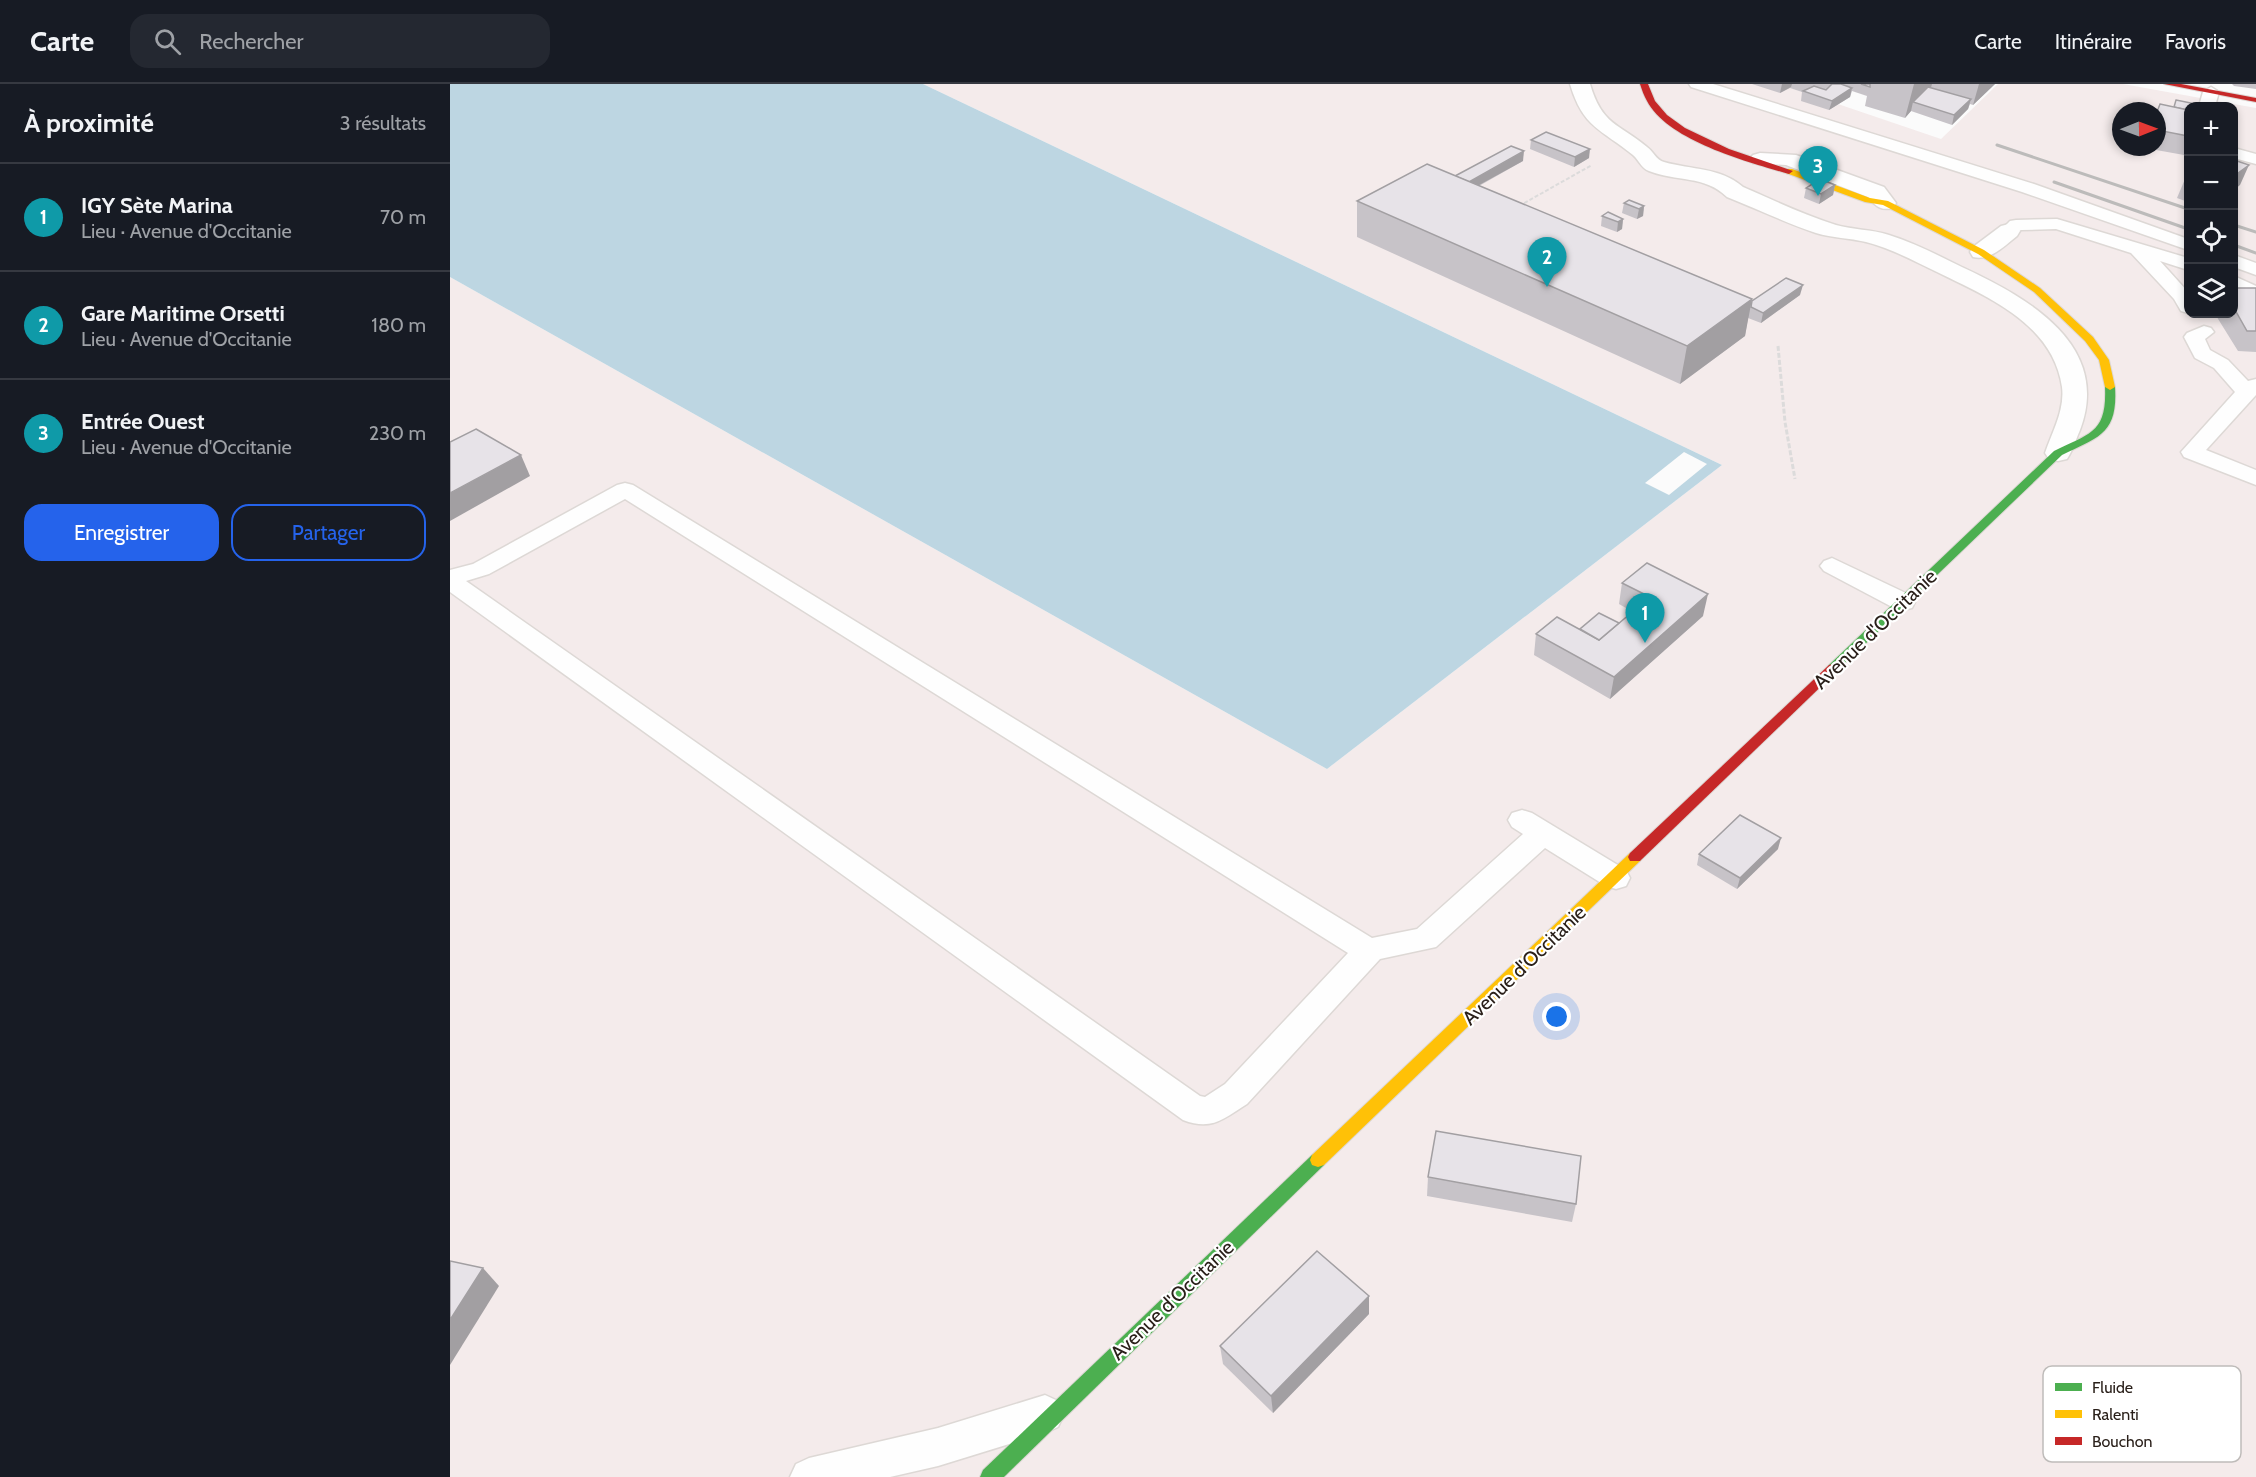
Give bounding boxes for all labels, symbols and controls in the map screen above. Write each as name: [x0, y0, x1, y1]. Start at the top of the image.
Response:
search box: [130, 14, 550, 68]
text: Carte: [30, 24, 94, 58]
icon: search: [151, 25, 184, 58]
text: Rechercher: [199, 28, 303, 55]
text: Carte: [1974, 29, 2022, 54]
text: Itinéraire: [2055, 29, 2132, 54]
text: Favoris: [2165, 29, 2226, 54]
north arrow: [2112, 102, 2166, 156]
map controls: [2184, 102, 2238, 318]
button: +: [2184, 102, 2238, 156]
text: À proximité: [24, 107, 154, 139]
text: 3 résultats: [340, 111, 426, 135]
pin: 3: [1798, 147, 1838, 196]
button: −: [2184, 156, 2238, 210]
text: IGY Sète Marina: [81, 192, 233, 219]
text: 1: [40, 205, 47, 229]
text: 70 m: [380, 205, 426, 229]
button: locate: [2184, 210, 2238, 264]
text: Lieu · Avenue d'Occitanie: [81, 219, 292, 243]
pin: 2: [1528, 238, 1566, 287]
button: layers: [2184, 264, 2238, 318]
text: Gare Maritime Orsetti: [81, 300, 285, 327]
text: 2: [38, 313, 49, 337]
text: 180 m: [371, 313, 426, 337]
text: Lieu · Avenue d'Occitanie: [81, 327, 292, 351]
text: Entrée Ouest: [81, 408, 205, 435]
text: 3: [38, 421, 49, 445]
text: 230 m: [369, 421, 426, 445]
text: Lieu · Avenue d'Occitanie: [81, 435, 292, 459]
button: Enregistrer: [24, 504, 219, 561]
button: Partager: [231, 504, 426, 561]
street label: Avenue d'Occitanie: [1808, 564, 1942, 694]
pin: 1: [1626, 594, 1664, 643]
street label: Avenue d'Occitanie: [1457, 900, 1591, 1030]
your location: [1542, 1002, 1571, 1031]
street label: Avenue d'Occitanie: [1105, 1235, 1239, 1365]
legend: [2043, 1366, 2241, 1462]
text: Fluide: [2092, 1378, 2133, 1397]
text: Ralenti: [2092, 1405, 2139, 1424]
text: Bouchon: [2092, 1432, 2152, 1451]

